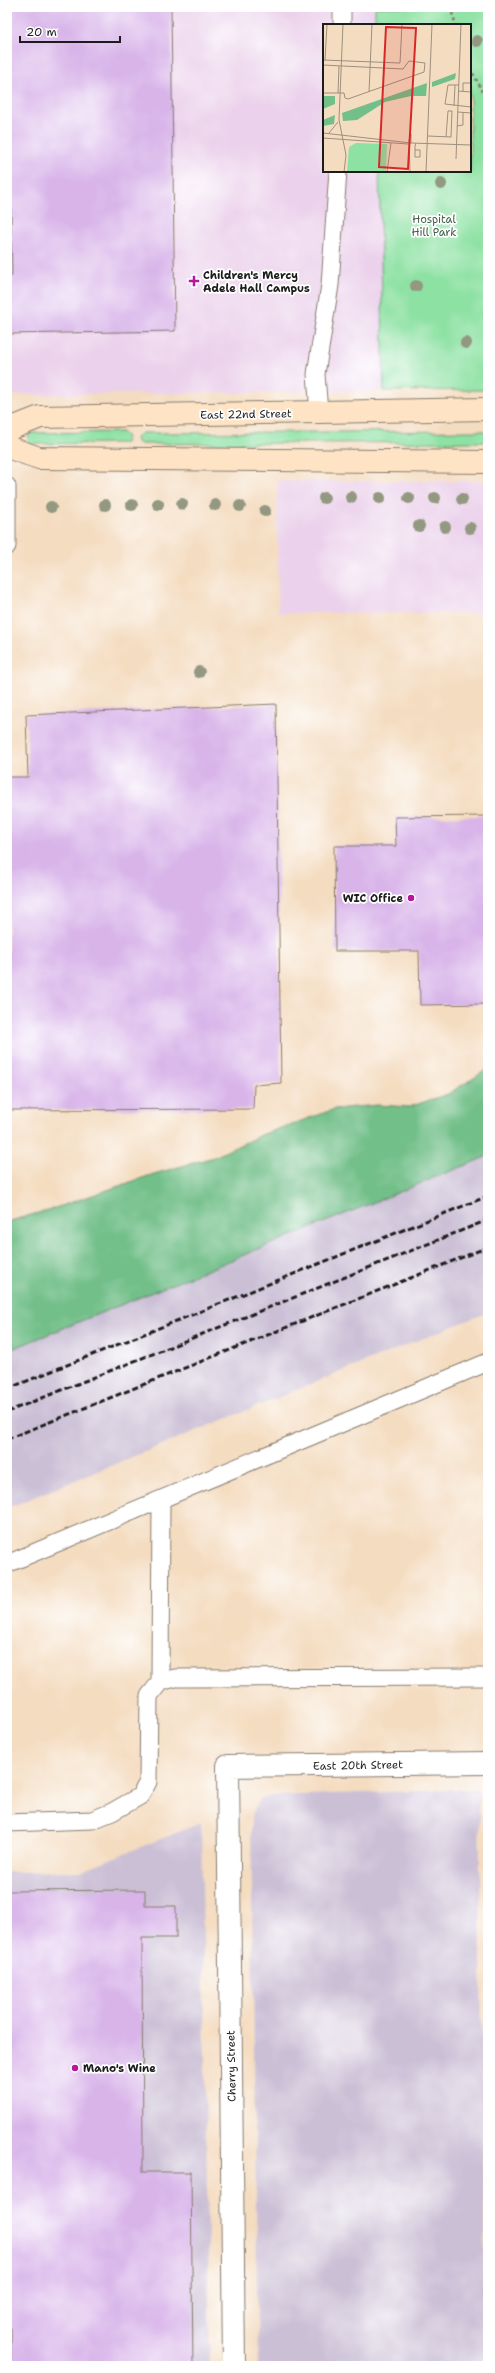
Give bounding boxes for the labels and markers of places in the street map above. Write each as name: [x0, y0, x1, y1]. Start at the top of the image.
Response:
place label: Children's Mercy Adele Hall Campus: [203, 268, 310, 296]
marker: Children's Mercy Adele Hall Campus: [188, 275, 200, 287]
place label: WIC Office: [343, 891, 403, 906]
marker: WIC Office: [406, 893, 416, 903]
place label: Mano's Wine: [83, 2061, 156, 2076]
marker: Mano's Wine: [70, 2063, 80, 2073]

